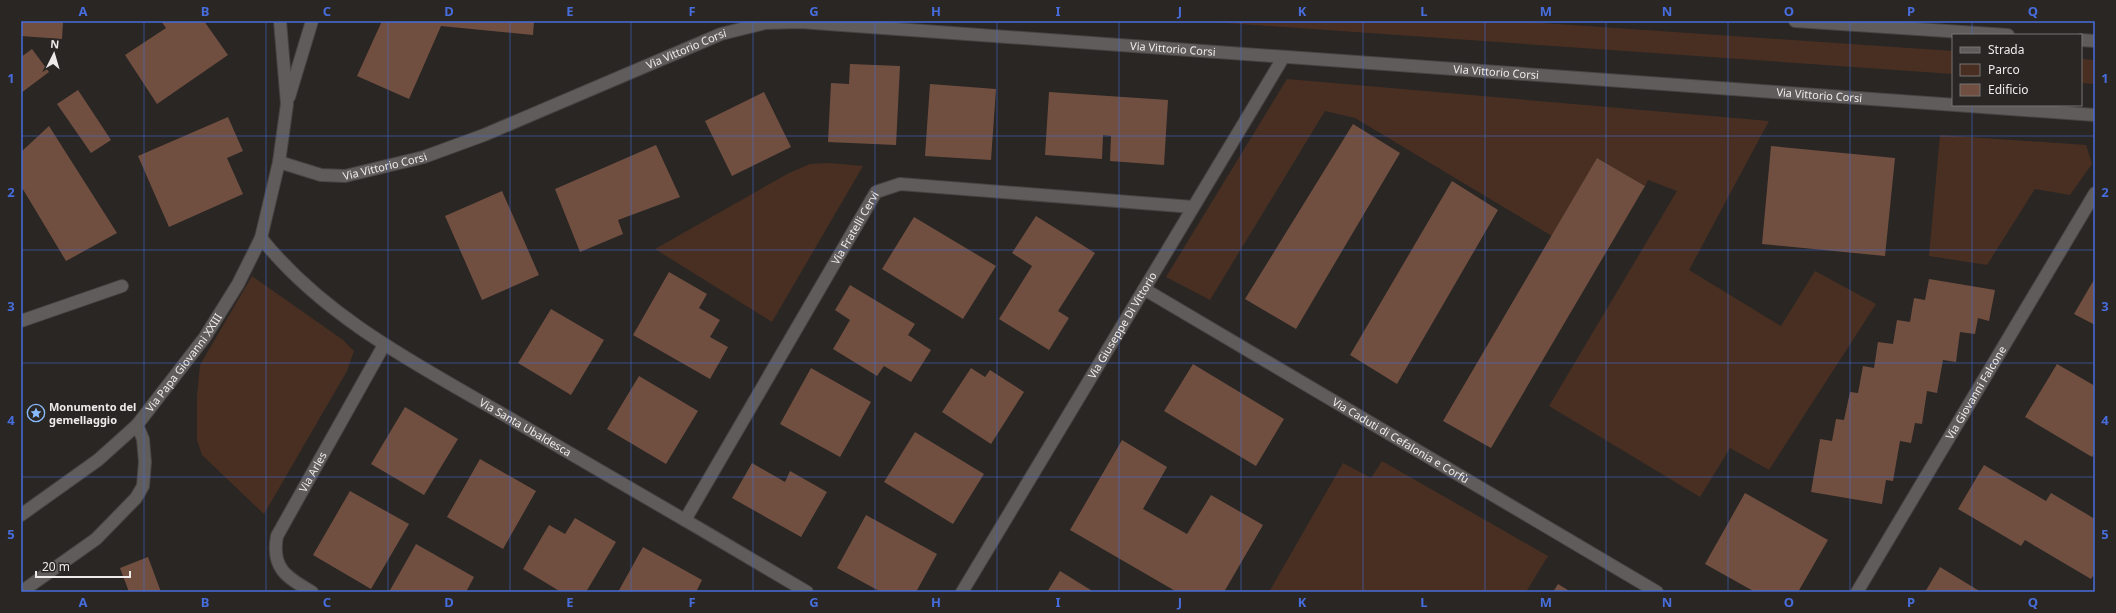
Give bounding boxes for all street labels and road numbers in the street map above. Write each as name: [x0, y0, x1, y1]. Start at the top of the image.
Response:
street label: Via Vittorio Corsi: [644, 25, 728, 72]
street label: Via Vittorio Corsi: [1130, 38, 1216, 59]
street label: Via Vittorio Corsi: [1453, 61, 1539, 82]
street label: Via Vittorio Corsi: [1776, 84, 1863, 105]
street label: Via Vittorio Corsi: [341, 149, 429, 183]
street label: Via Fratelli Cervi: [827, 188, 882, 267]
street label: Via Giuseppe Di Vittorio: [1084, 269, 1160, 381]
street label: Via Papa Giovanni XXIII: [142, 310, 225, 415]
street label: Via Giovanni Falcone: [1942, 343, 2009, 442]
street label: Via Santa Ubaldesca: [477, 394, 574, 459]
street label: Via Caduti di Cefalonia e Corfù: [1330, 394, 1472, 486]
street label: Via Arles: [295, 449, 330, 495]

